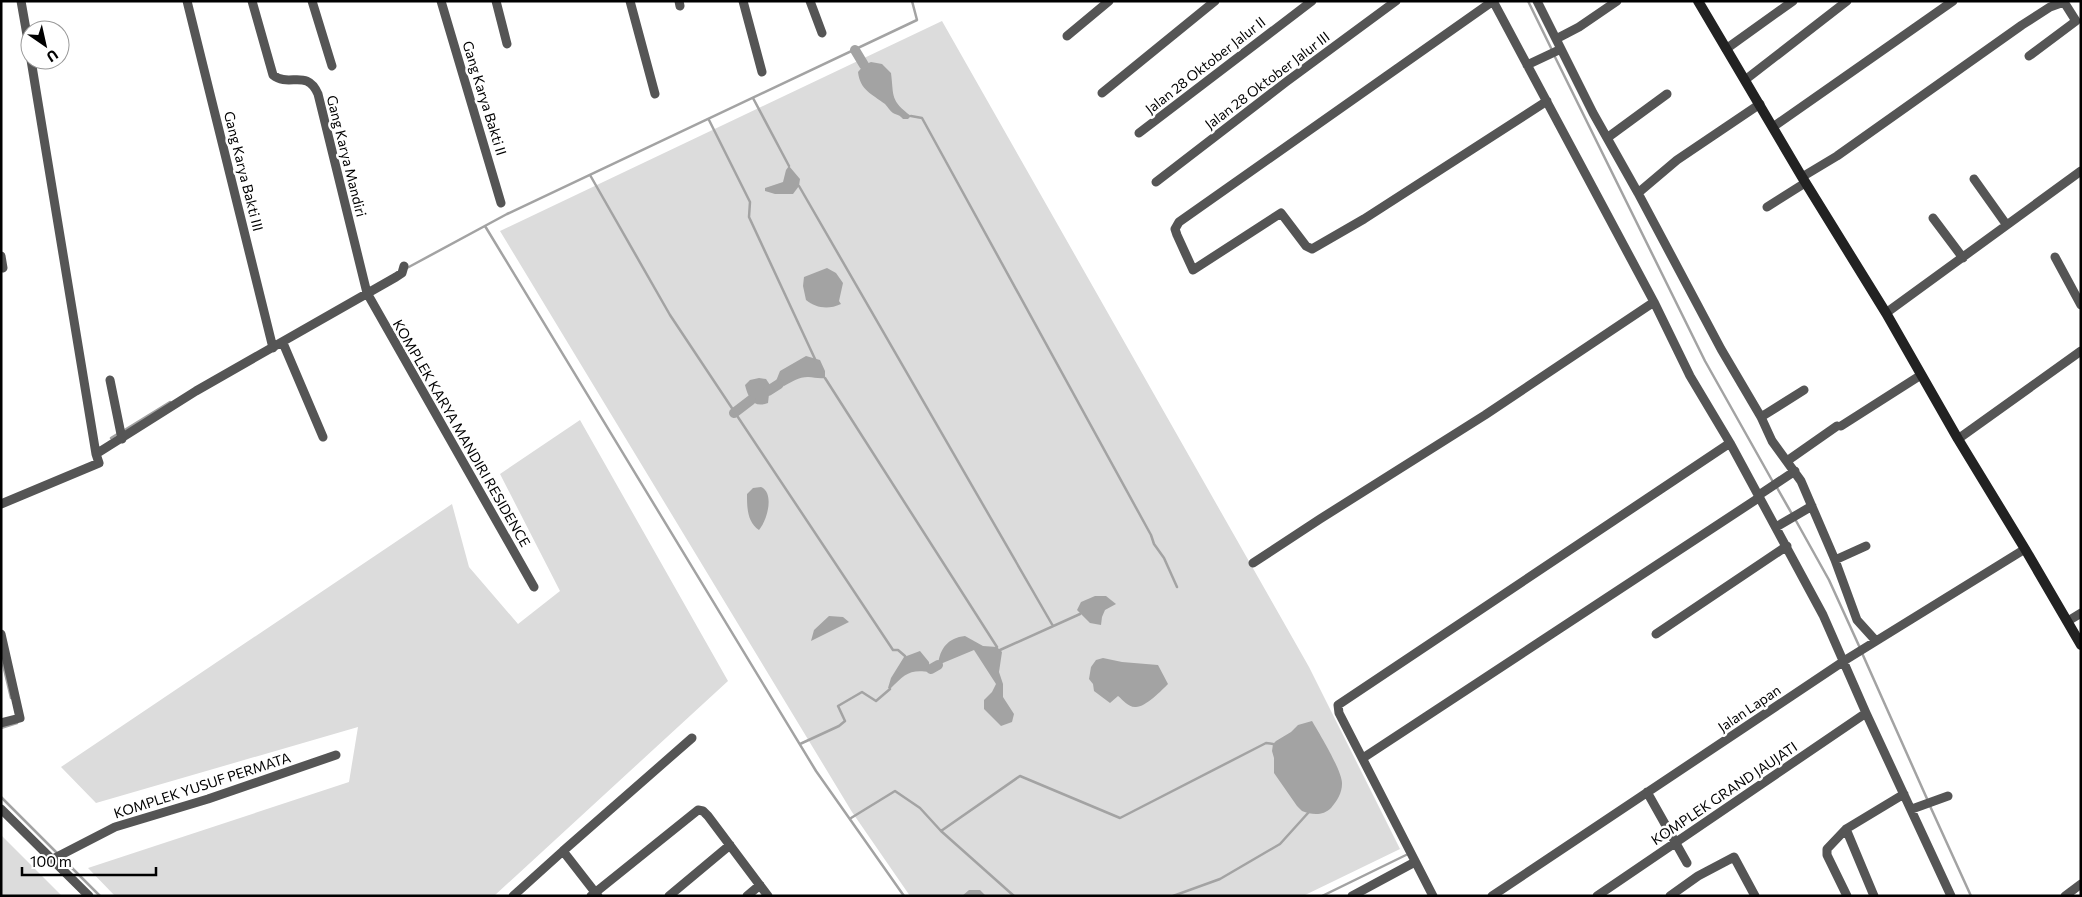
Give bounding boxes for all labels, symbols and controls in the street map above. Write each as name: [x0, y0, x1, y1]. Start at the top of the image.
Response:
street label: Jalan 28 Oktober Jalur II: [1142, 13, 1268, 117]
north arrow: [20, 20, 70, 70]
street label: Jalan 28 Oktober Jalur III: [1201, 28, 1333, 132]
street label: Gang Karya Bakti II: [459, 39, 511, 157]
text: U: [44, 46, 62, 66]
street label: Gang Karya Mandiri: [324, 93, 370, 219]
street label: Gang Karya Bakti III: [221, 109, 267, 233]
street label: KOMPLEK KARYA MANDIRI RESIDENCE: [390, 316, 534, 550]
street label: Jalan Lapan: [1714, 681, 1784, 735]
street label: KOMPLEK GRAND JAUJATI: [1648, 738, 1800, 848]
street label: KOMPLEK YUSUF PERMATA: [111, 748, 293, 822]
scale bar: [22, 844, 156, 876]
text: 100 m: [30, 852, 72, 870]

